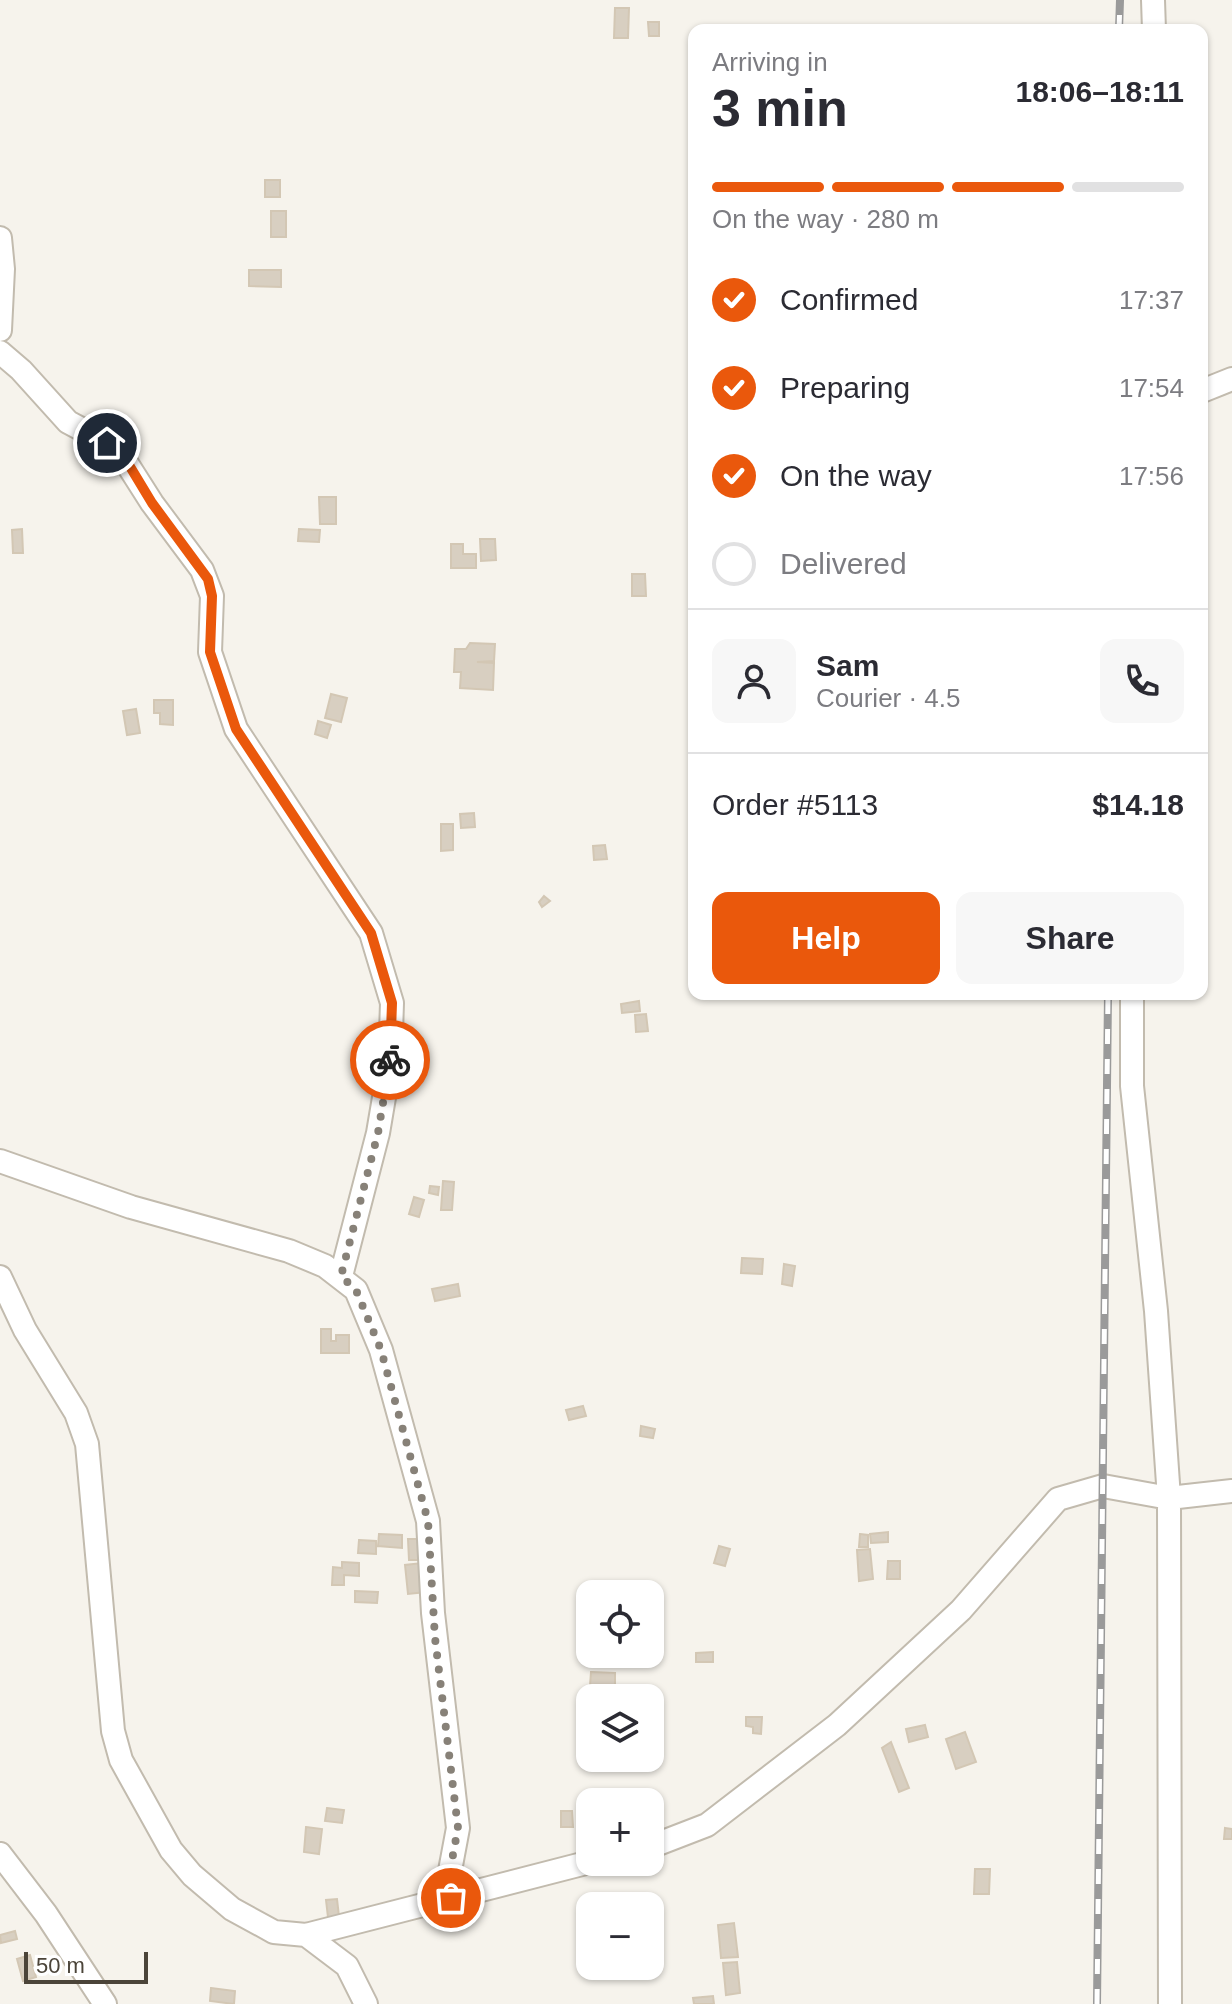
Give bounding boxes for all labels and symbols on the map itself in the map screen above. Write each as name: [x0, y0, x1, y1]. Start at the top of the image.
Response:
pin: [73, 409, 141, 477]
courier: [350, 1020, 430, 1100]
pin: [417, 1864, 485, 1932]
scale bar: [24, 1948, 148, 1984]

